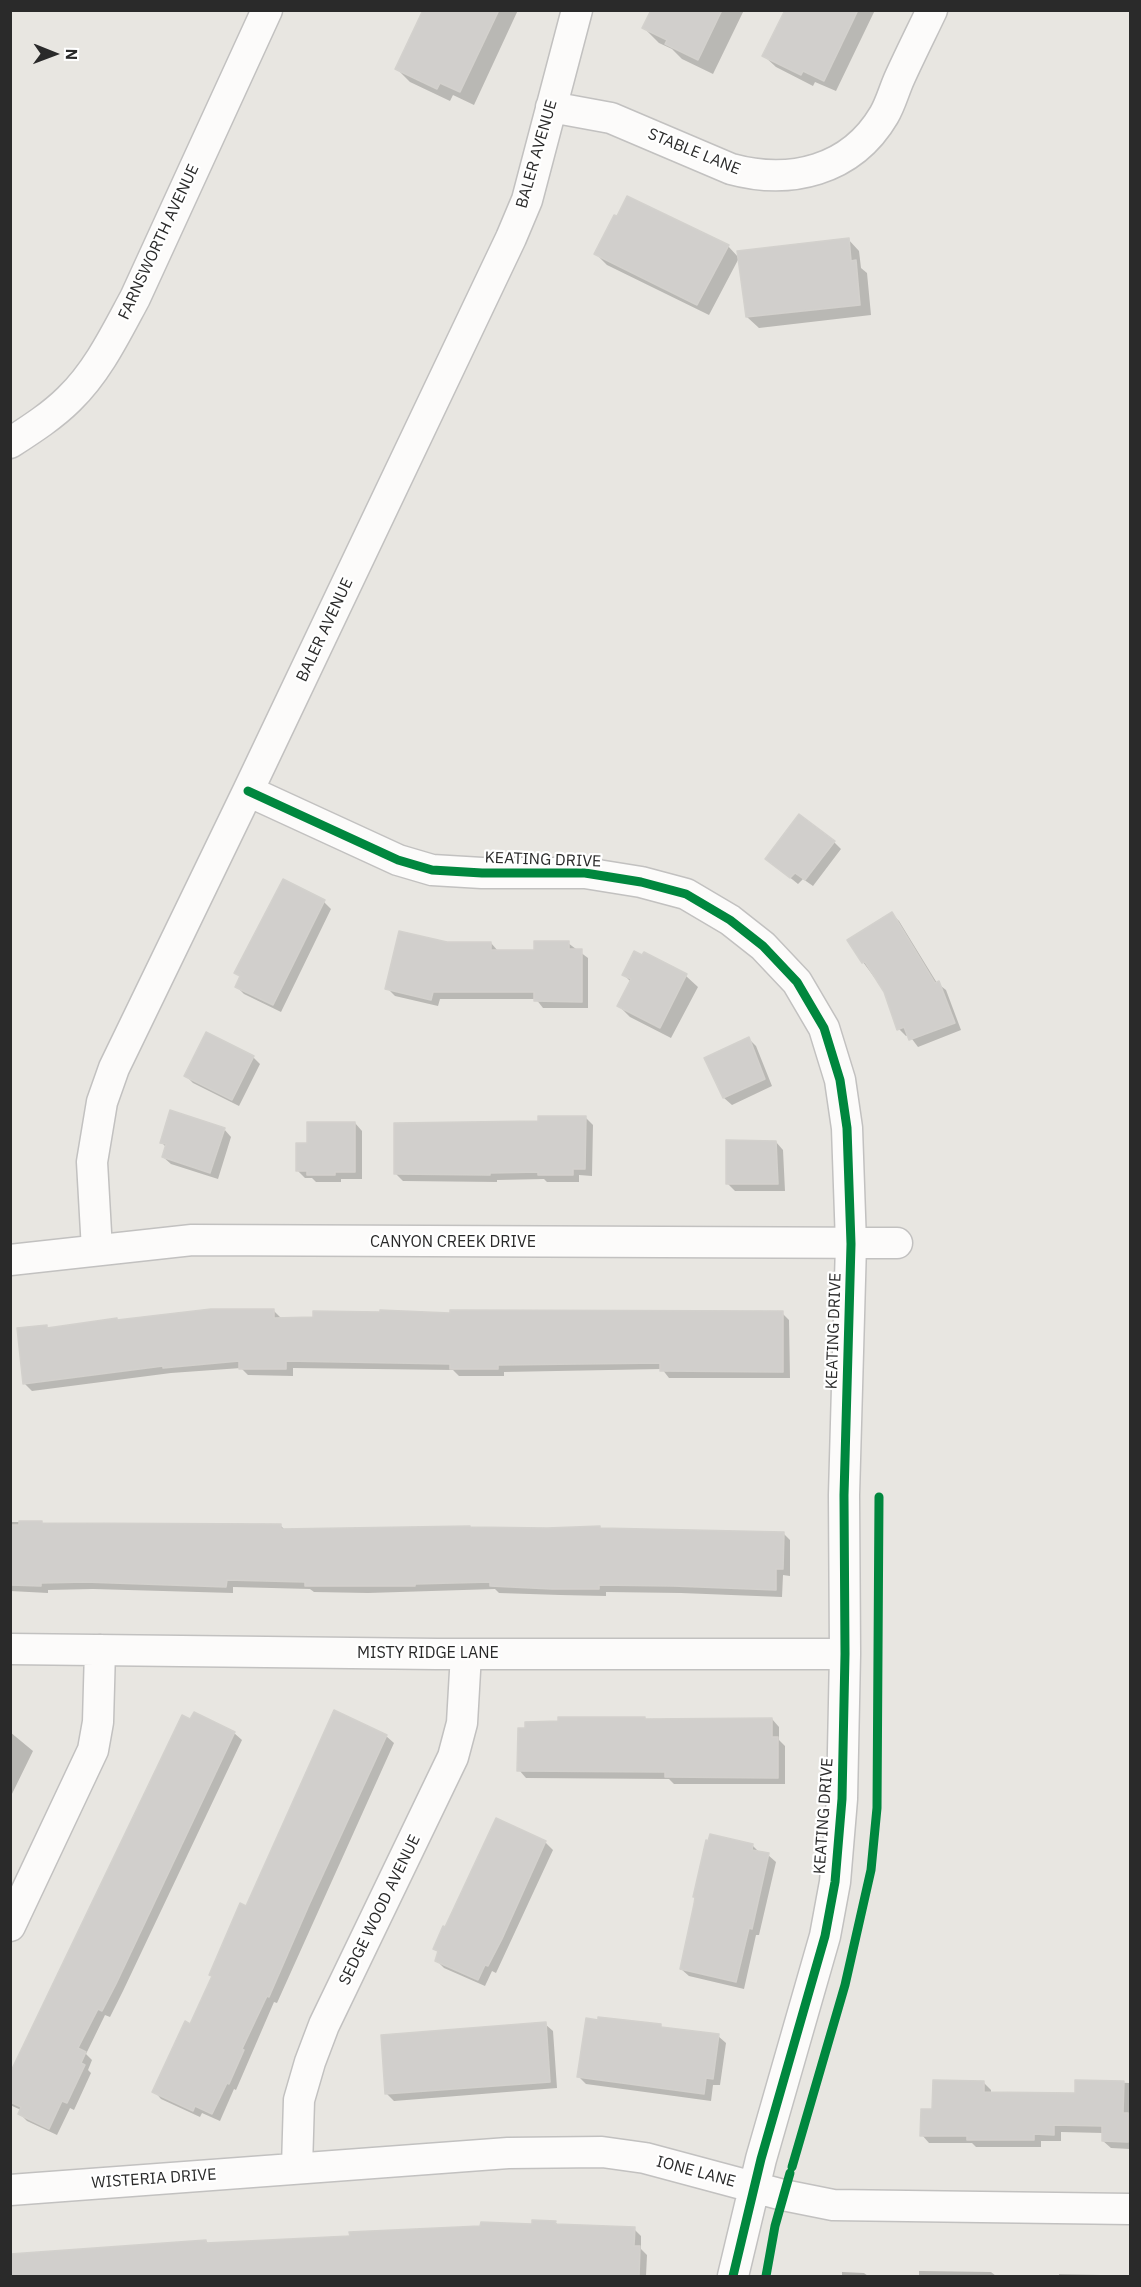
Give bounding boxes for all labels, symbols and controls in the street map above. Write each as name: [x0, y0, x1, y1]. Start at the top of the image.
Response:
north arrow: [24, 24, 84, 84]
text: N: [62, 48, 82, 60]
street label: BALER AVENUE: [512, 97, 562, 211]
street label: STABLE LANE: [645, 125, 743, 179]
street label: FARNSWORTH AVENUE: [115, 161, 203, 323]
street label: BALER AVENUE: [293, 575, 357, 685]
street label: KEATING DRIVE: [484, 848, 602, 872]
street label: CANYON CREEK DRIVE: [370, 1232, 536, 1252]
street label: KEATING DRIVE: [822, 1272, 846, 1390]
street label: MISTY RIDGE LANE: [357, 1643, 499, 1663]
street label: KEATING DRIVE: [810, 1757, 838, 1875]
street label: SEDGE WOOD AVENUE: [335, 1832, 425, 1988]
street label: IONE LANE: [654, 2152, 738, 2192]
street label: WISTERIA DRIVE: [91, 2165, 217, 2193]

